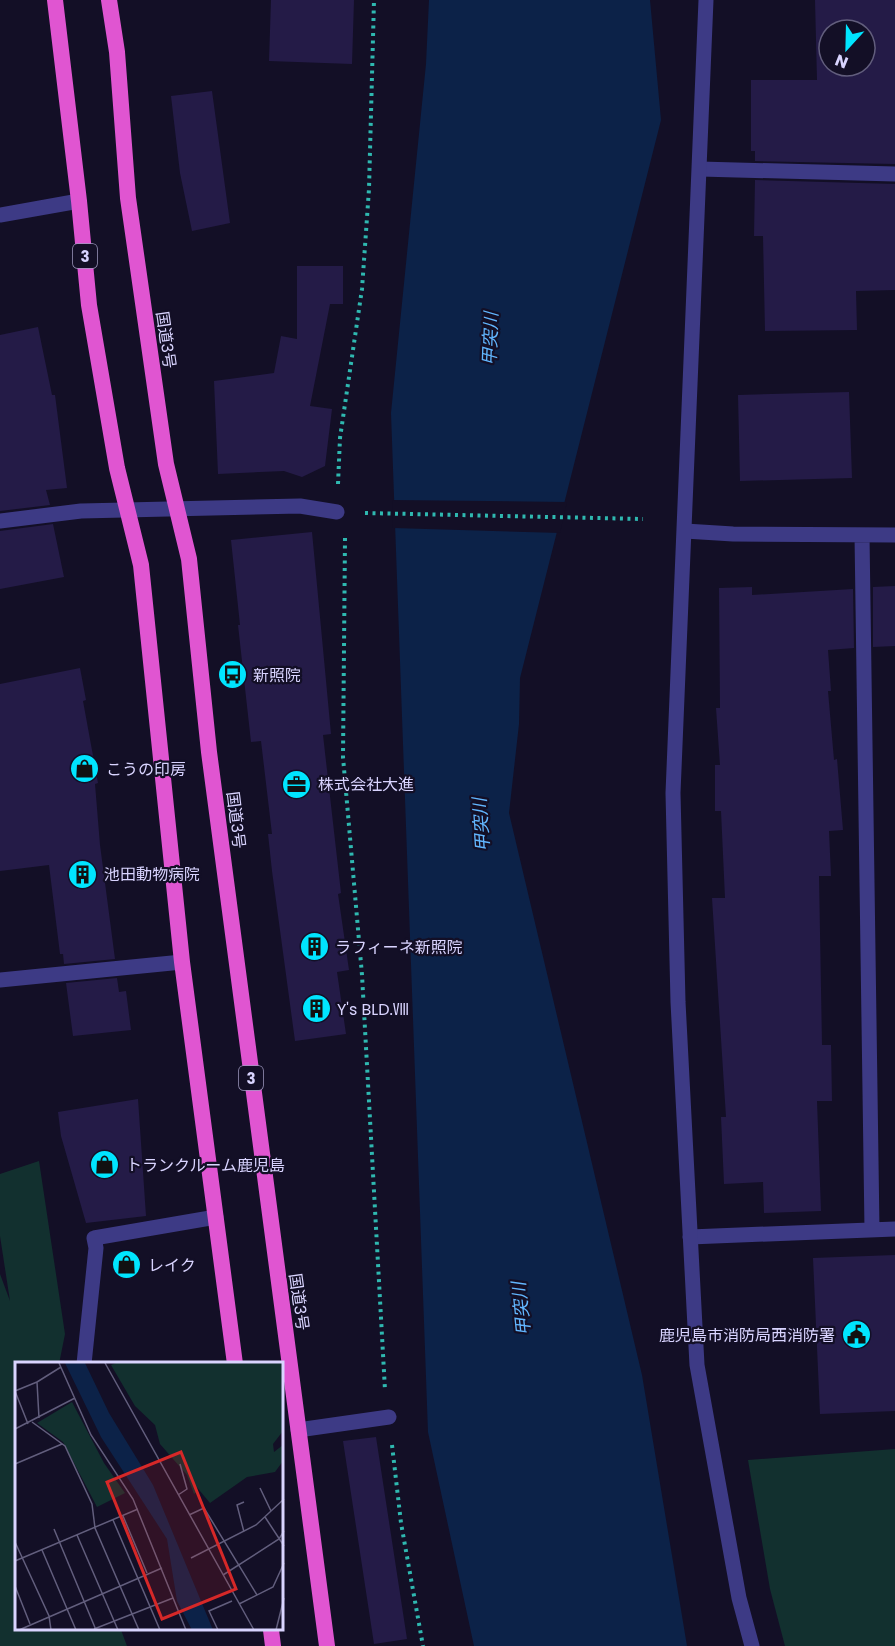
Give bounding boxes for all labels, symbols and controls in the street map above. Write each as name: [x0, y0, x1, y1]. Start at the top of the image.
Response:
north arrow: [817, 18, 877, 78]
text: N: [832, 49, 851, 74]
road number: 3: [73, 244, 97, 268]
street label: 国道3号: [151, 310, 181, 370]
water label: 甲突川: [477, 310, 504, 366]
bus stop icon: 新照院: [216, 659, 248, 691]
place label: 新照院: [253, 664, 301, 687]
shop icon: こうの印房: [69, 753, 101, 785]
place label: こうの印房: [106, 758, 186, 781]
office icon: 株式会社大進: [281, 768, 313, 800]
place label: 株式会社大進: [318, 773, 414, 796]
street label: 国道3号: [221, 790, 251, 850]
water label: 甲突川: [467, 795, 495, 853]
building icon: 池田動物病院: [67, 858, 99, 890]
place label: 池田動物病院: [104, 863, 200, 886]
building icon: ラフィーネ新照院: [298, 931, 330, 963]
place label: ラフィーネ新照院: [335, 936, 463, 959]
building icon: Y's BLD.Ⅷ: [300, 993, 332, 1025]
place label: Y's BLD.Ⅷ: [337, 998, 409, 1021]
road number: 3: [239, 1066, 263, 1090]
shop icon: トランクルーム鹿児島: [89, 1149, 121, 1181]
place label: トランクルーム鹿児島: [126, 1154, 285, 1177]
shop icon: レイク: [111, 1249, 143, 1281]
place label: レイク: [148, 1254, 196, 1277]
street label: 国道3号: [284, 1272, 314, 1332]
water label: 甲突川: [506, 1279, 536, 1337]
public building icon: 鹿児島市消防局西消防署: [840, 1319, 872, 1351]
place label: 鹿児島市消防局西消防署: [659, 1324, 835, 1347]
inset map: [15, 1362, 284, 1631]

